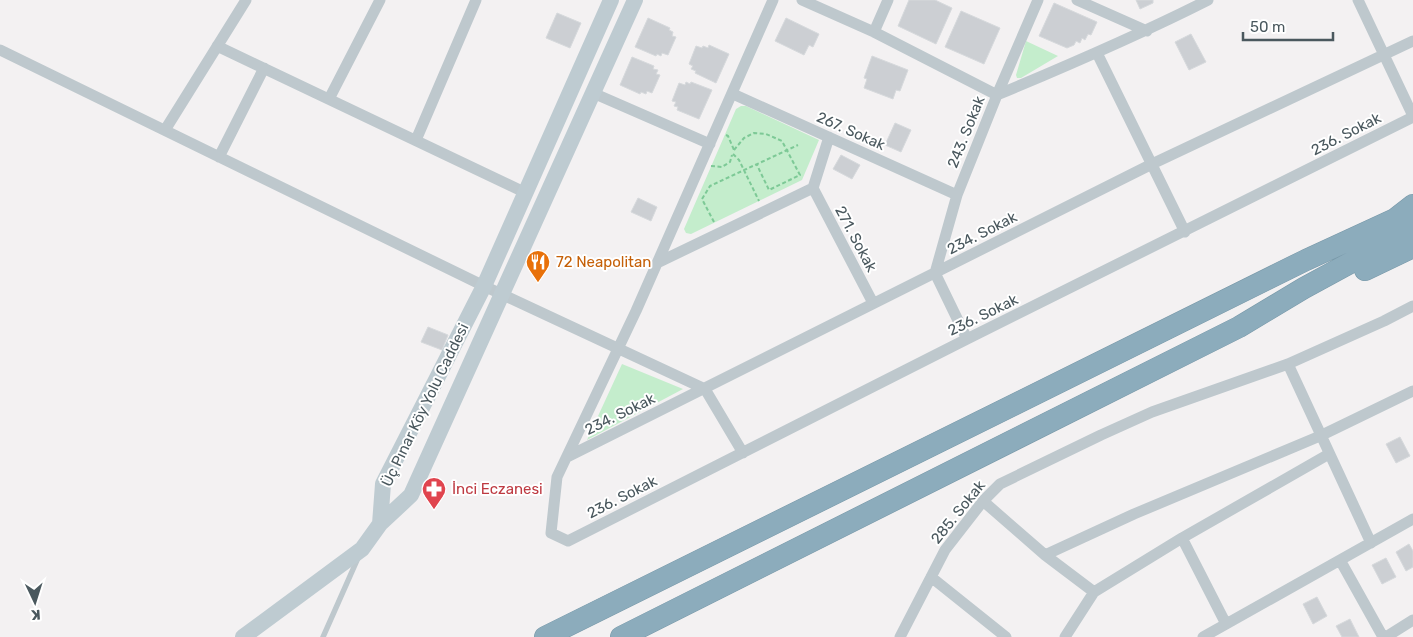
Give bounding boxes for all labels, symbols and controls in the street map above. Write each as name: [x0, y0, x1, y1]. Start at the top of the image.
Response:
scale bar: [1243, 10, 1333, 42]
text: 50 m: [1250, 18, 1285, 36]
street label: 243. Sokak: [943, 93, 989, 171]
street label: 267. Sokak: [814, 108, 888, 154]
street label: 236. Sokak: [1308, 109, 1384, 159]
street label: 271. Sokak: [831, 203, 881, 275]
street label: 234. Sokak: [944, 208, 1020, 258]
restaurant icon: 72 Neapolitan: [525, 249, 551, 283]
place label: 72 Neapolitan: [556, 253, 651, 271]
street label: 236. Sokak: [945, 290, 1021, 340]
street label: Üç Pınar Köy Yolu Caddesi: [378, 320, 472, 490]
street label: 234. Sokak: [582, 389, 658, 439]
street label: 236. Sokak: [584, 472, 660, 522]
pharmacy icon: İnci Eczanesi: [421, 476, 447, 510]
street label: 285. Sokak: [927, 477, 989, 547]
place label: İnci Eczanesi: [452, 480, 543, 498]
north arrow: [10, 577, 60, 627]
text: K: [30, 606, 41, 623]

